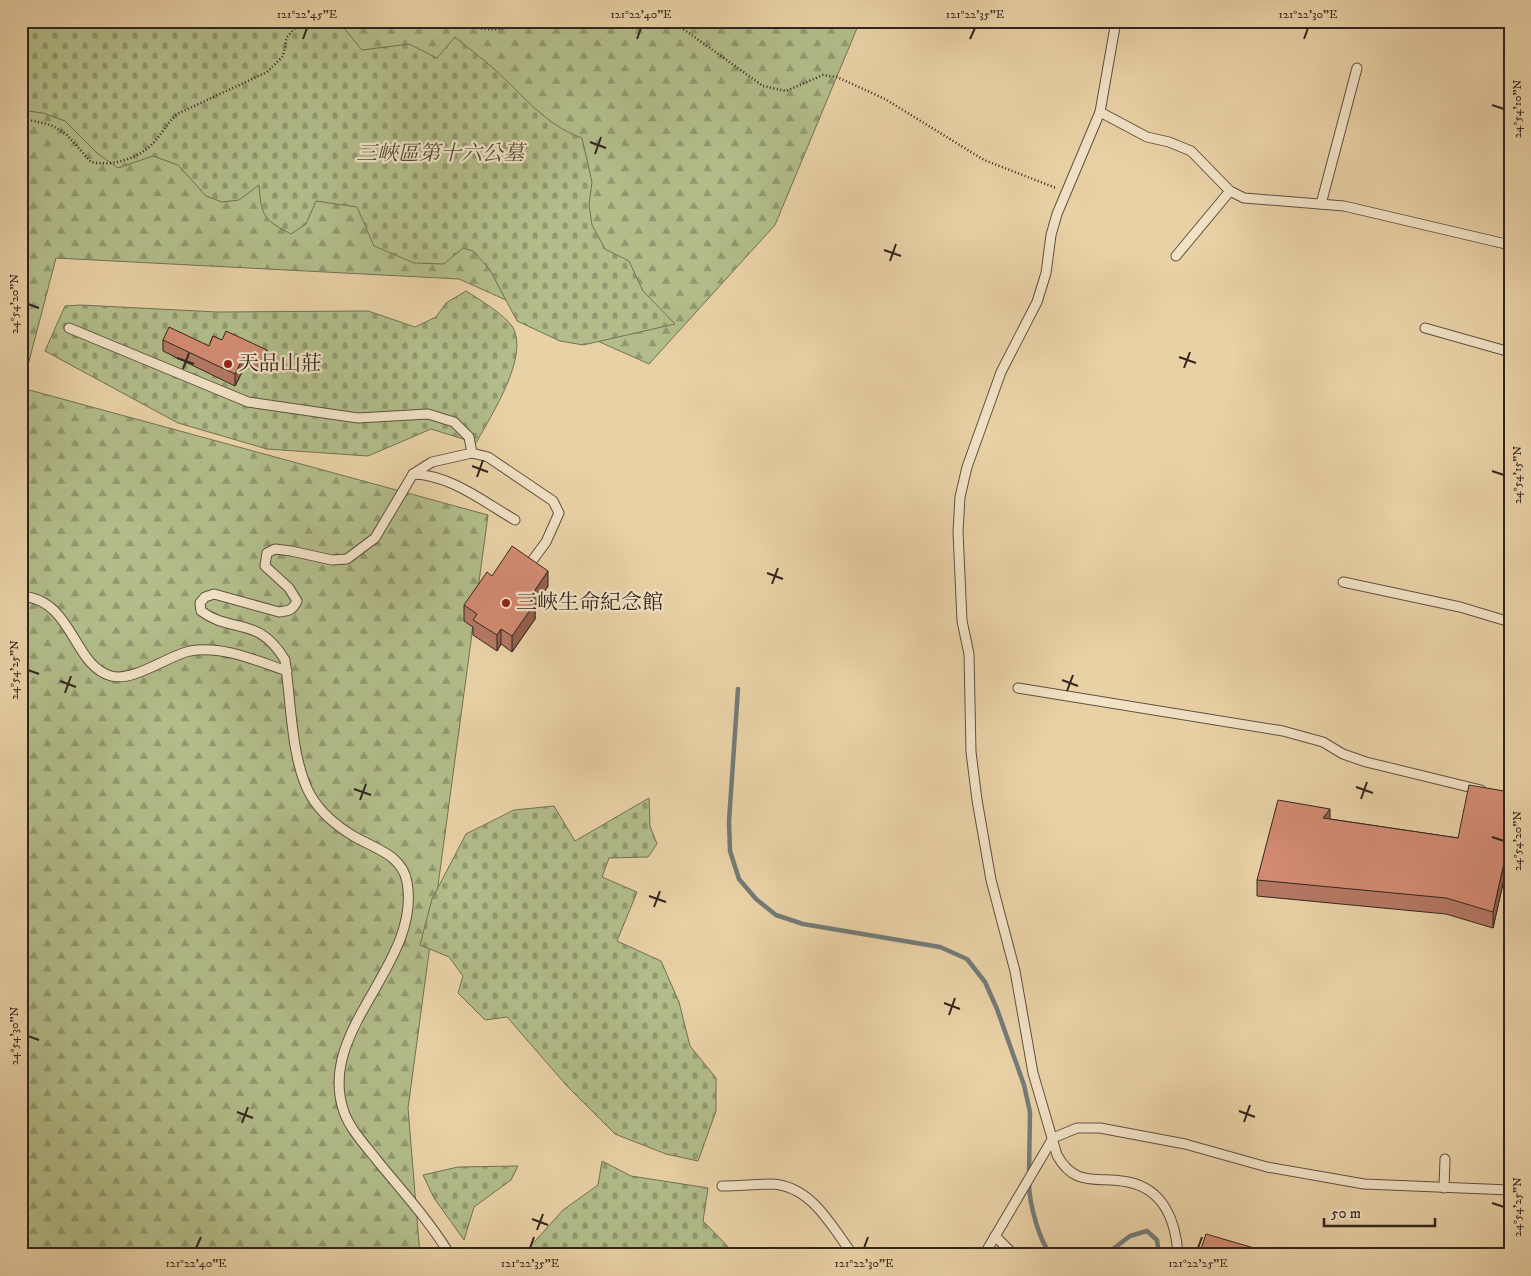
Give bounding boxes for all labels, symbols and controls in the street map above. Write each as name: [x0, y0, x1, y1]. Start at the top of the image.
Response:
text: 121°22'45"E: [277, 7, 338, 22]
text: 121°22'40"E: [610, 7, 672, 22]
text: 121°22'35"E: [946, 7, 1005, 22]
text: 121°22'30"E: [1279, 7, 1338, 22]
text: 24°54'10"N: [1510, 80, 1525, 138]
park label: 三峽區第十六公墓: [356, 141, 527, 167]
text: 24°54'20"N: [7, 274, 22, 334]
place label: 天品山莊: [238, 351, 322, 377]
marker: 天品山莊: [222, 358, 234, 370]
text: 24°54'15"N: [1510, 446, 1525, 504]
place label: 三峽生命紀念館: [516, 590, 663, 616]
marker: 三峽生命紀念館: [500, 597, 512, 609]
text: 24°54'25"N: [7, 640, 22, 700]
text: 24°54'20"N: [1510, 811, 1525, 871]
text: 24°54'30"N: [7, 1007, 22, 1065]
text: 24°54'25"N: [1510, 1177, 1525, 1237]
scale bar: [1324, 1196, 1435, 1228]
text: 50 m: [1331, 1204, 1361, 1223]
text: 121°22'40"E: [165, 1256, 227, 1271]
text: 121°22'35"E: [501, 1256, 560, 1271]
text: 121°22'30"E: [835, 1256, 894, 1271]
text: 121°22'25"E: [1168, 1256, 1228, 1271]

